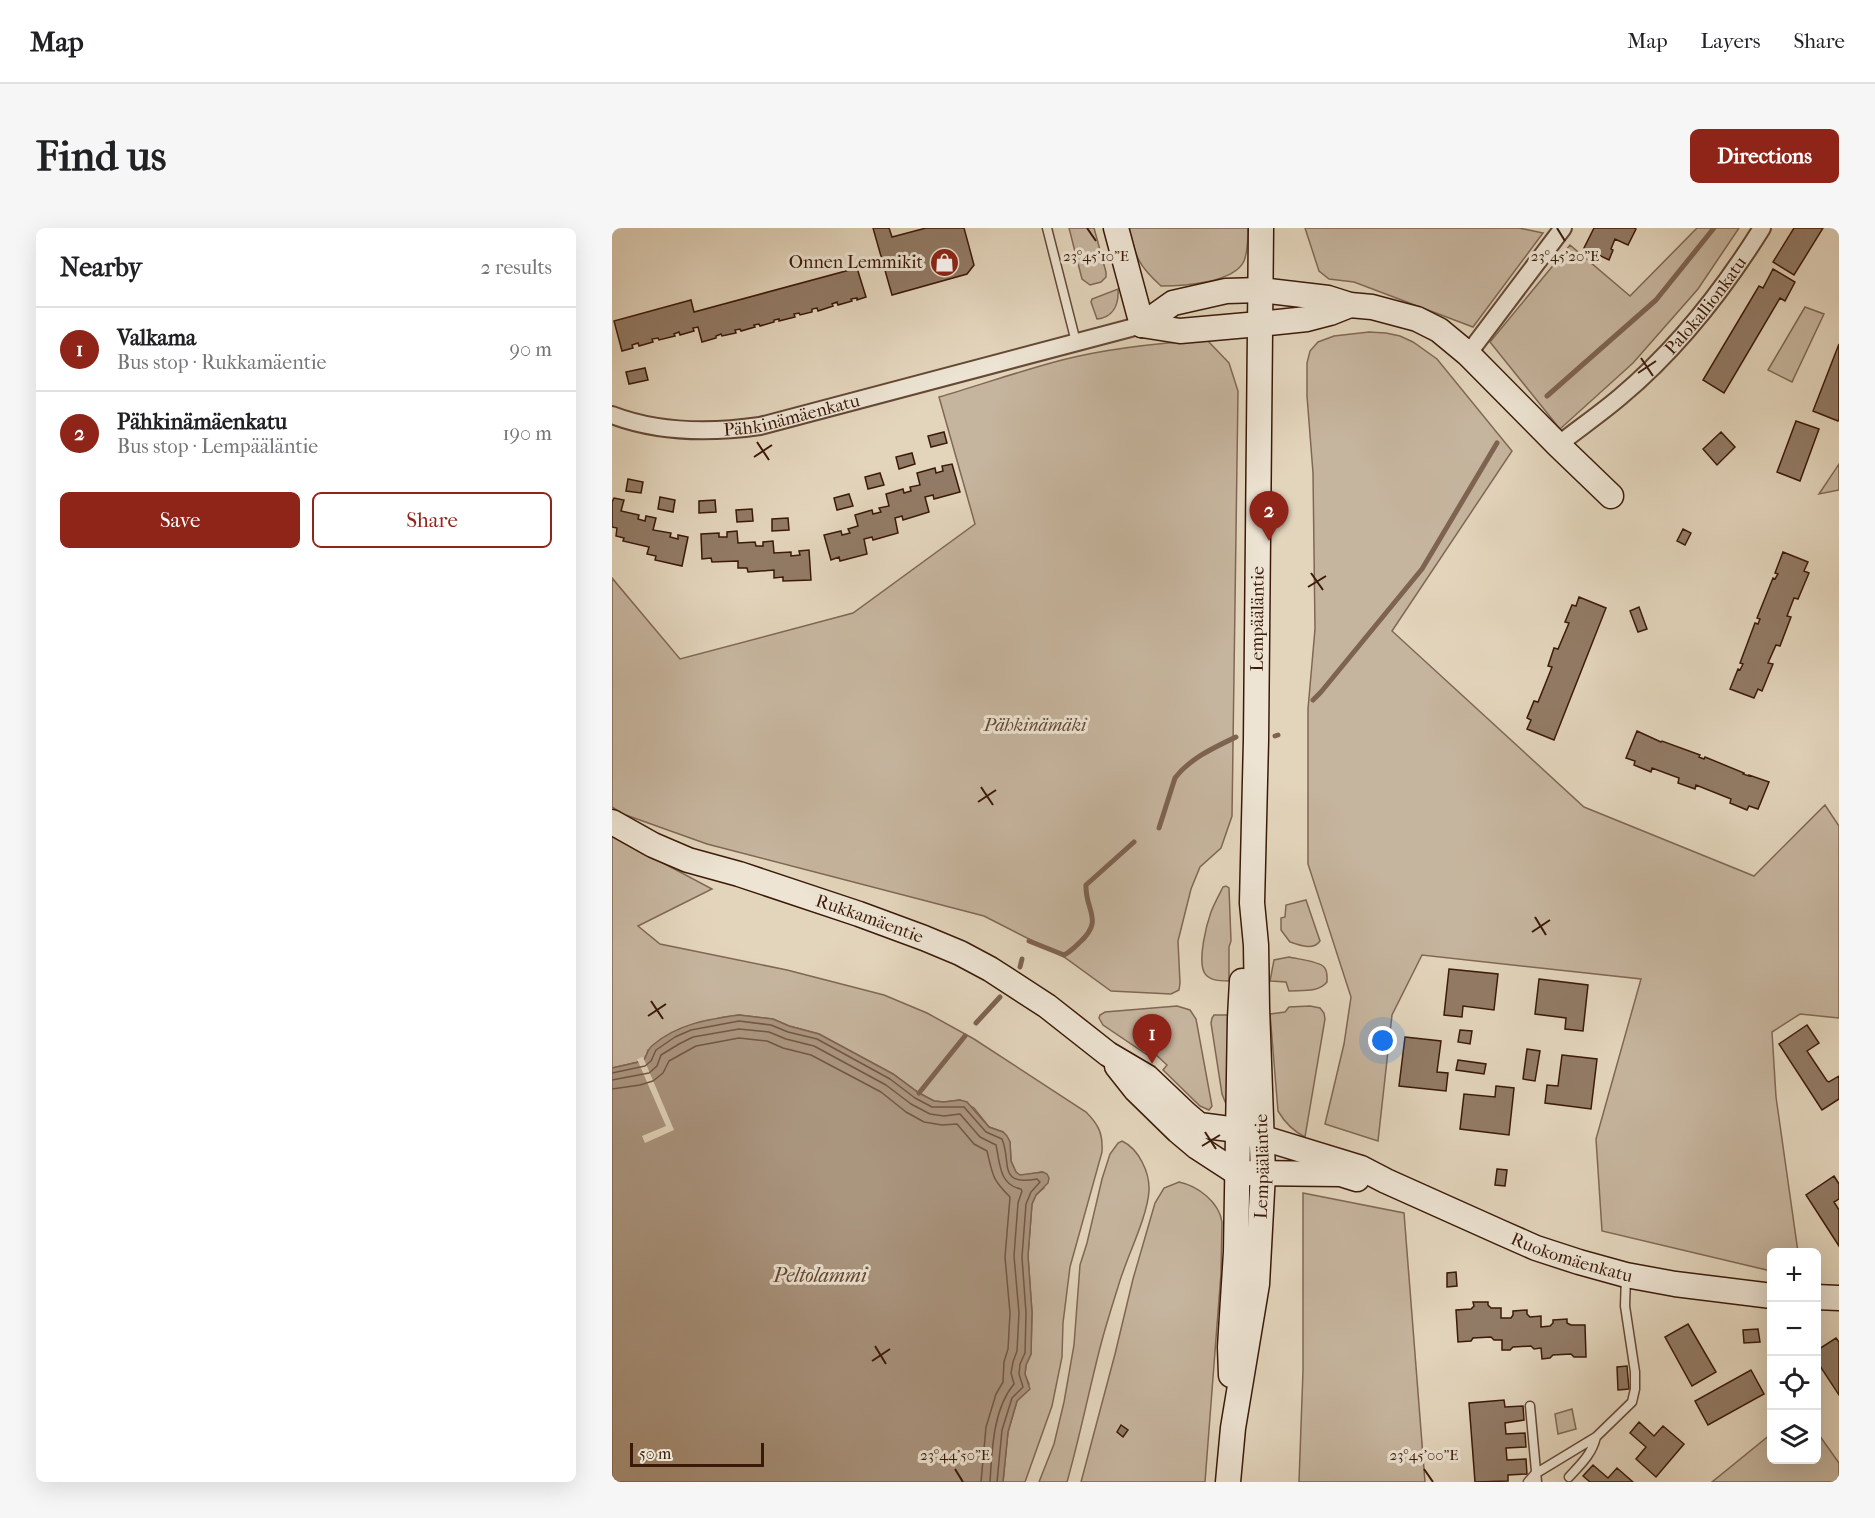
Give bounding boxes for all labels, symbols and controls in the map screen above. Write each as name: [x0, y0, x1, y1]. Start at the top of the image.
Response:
text: Map: [30, 25, 84, 58]
text: Map: [1627, 29, 1668, 53]
text: Layers: [1701, 29, 1760, 53]
text: Share: [1793, 29, 1845, 53]
button: Directions: [1690, 129, 1839, 183]
text: Find us: [36, 132, 166, 181]
shop icon: Onnen Lemmikit: [928, 246, 960, 278]
text: 23°45'10"E: [1063, 247, 1129, 265]
text: 23°45'20"E: [1531, 247, 1599, 265]
text: Nearby: [60, 252, 142, 283]
place label: Onnen Lemmikit: [789, 252, 924, 273]
street label: Palokallionkatu: [1661, 253, 1751, 359]
text: 2 results: [481, 256, 552, 279]
text: Valkama: [117, 325, 196, 351]
text: 1: [76, 338, 83, 361]
text: 90 m: [510, 338, 552, 361]
text: Bus stop · Rukkamäentie: [117, 351, 326, 374]
street label: Pähkinämäenkatu: [723, 390, 862, 441]
text: Pähkinämäenkatu: [117, 409, 287, 435]
text: 2: [74, 422, 85, 445]
text: 190 m: [502, 422, 552, 445]
text: Bus stop · Lempääläntie: [117, 435, 318, 458]
button: Save: [60, 492, 300, 548]
button: Share: [312, 492, 552, 548]
pin: 2: [1250, 492, 1288, 541]
street label: Lempääläntie: [1247, 566, 1269, 672]
park label: Pähkinämäki: [983, 715, 1088, 736]
street label: Rukkamäentie: [813, 890, 926, 948]
pin: 1: [1132, 1014, 1172, 1064]
your location: [1368, 1026, 1397, 1055]
street label: Lempääläntie: [1251, 1113, 1274, 1220]
street label: Ruokomäenkatu: [1508, 1228, 1634, 1287]
map controls: [1767, 1248, 1821, 1464]
button: +: [1767, 1248, 1821, 1302]
water label: Peltolammi: [772, 1264, 868, 1287]
button: −: [1767, 1302, 1821, 1356]
button: locate: [1767, 1356, 1821, 1410]
button: layers: [1767, 1410, 1821, 1464]
scale bar: [630, 1440, 764, 1468]
text: 50 m: [639, 1444, 671, 1463]
text: 23°44'50"E: [920, 1446, 990, 1464]
text: 23°45'00"E: [1389, 1446, 1459, 1464]

